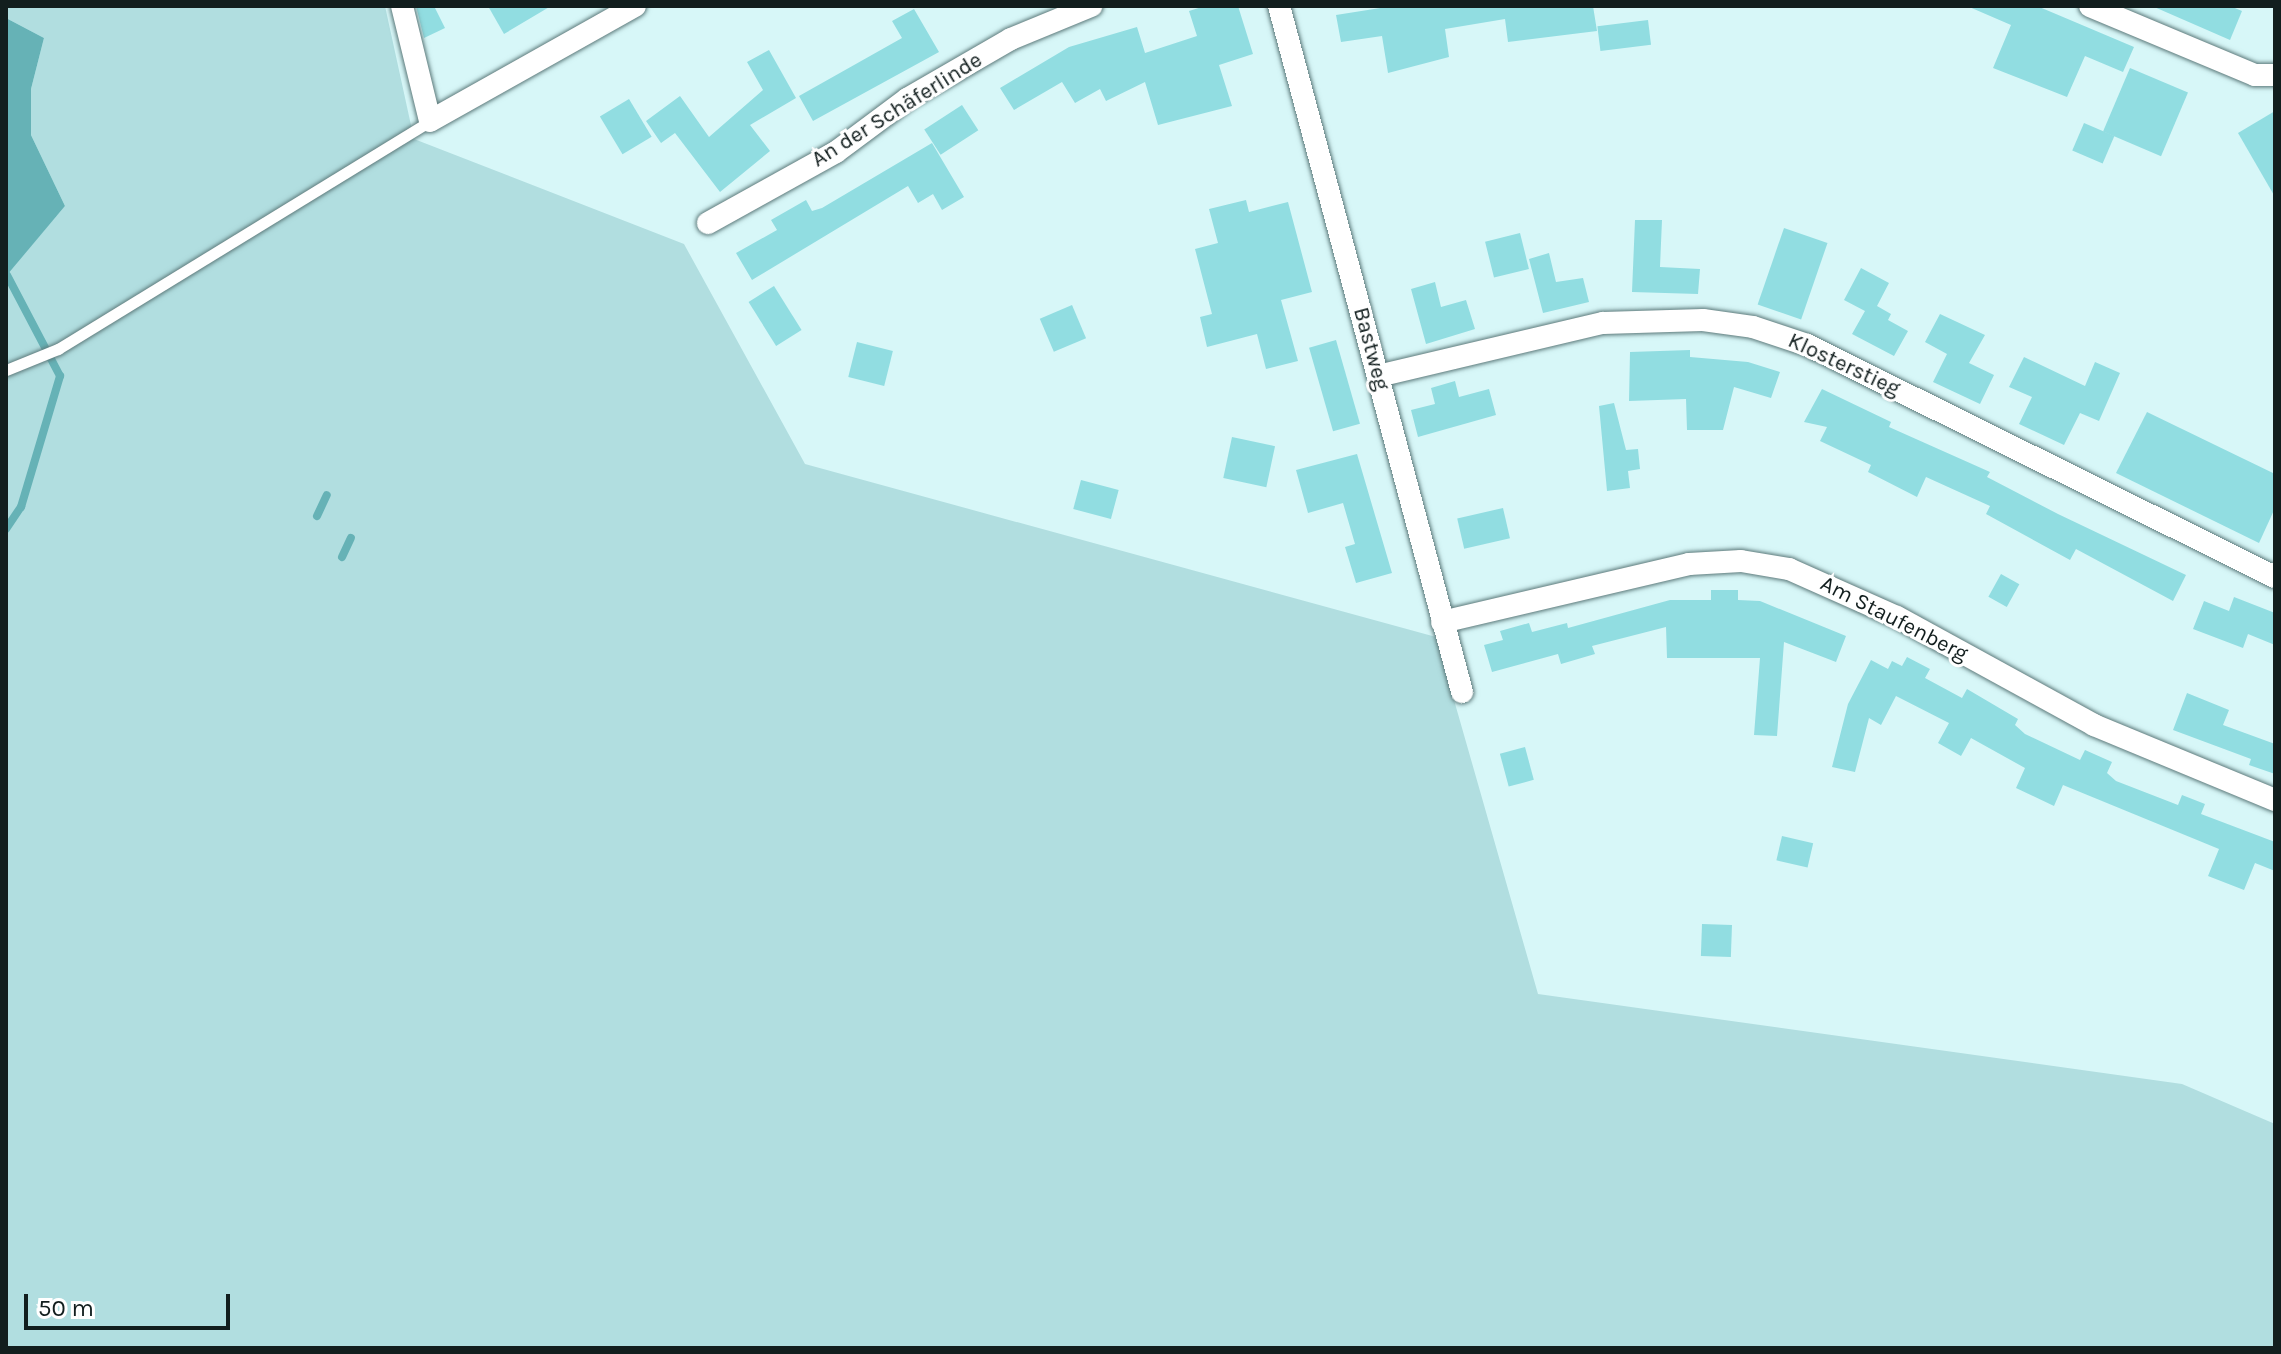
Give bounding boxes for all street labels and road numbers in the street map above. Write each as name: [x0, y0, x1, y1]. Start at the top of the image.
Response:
street label: An der Schäferlinde: [807, 47, 987, 173]
street label: Bastweg: [1347, 304, 1395, 394]
street label: Klosterstieg: [1784, 328, 1904, 402]
street label: Am Staufenberg: [1816, 570, 1972, 668]

